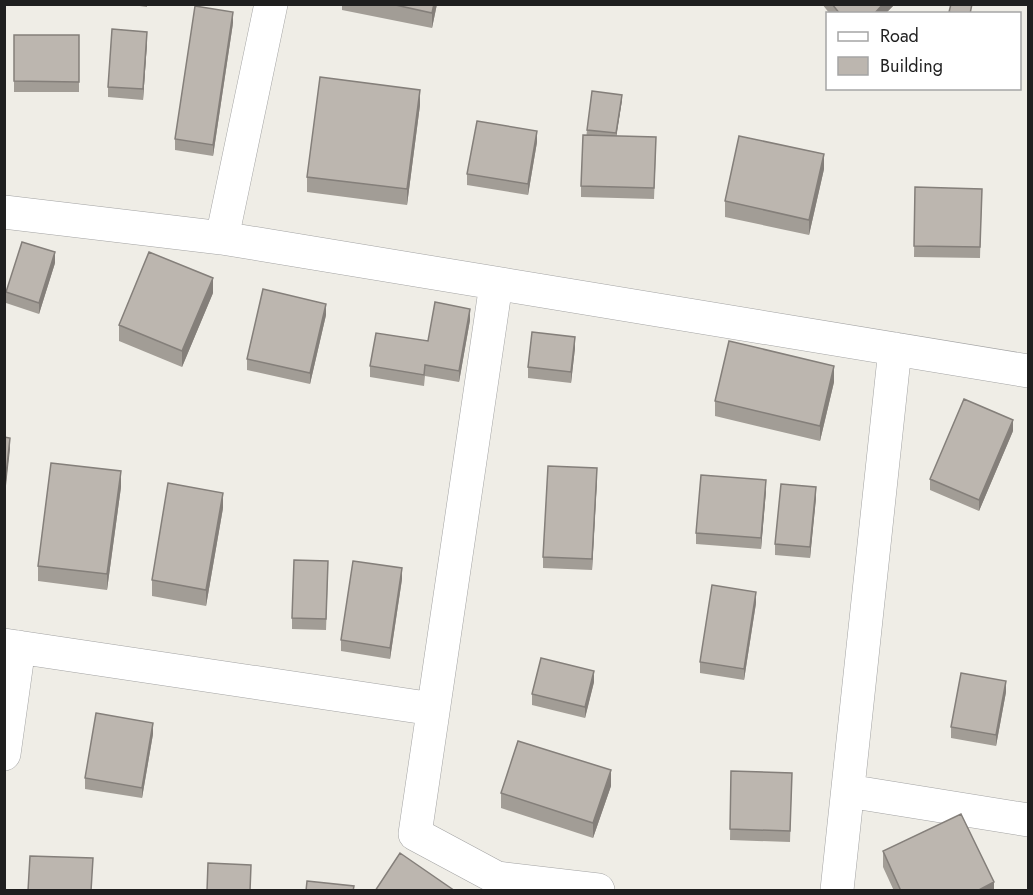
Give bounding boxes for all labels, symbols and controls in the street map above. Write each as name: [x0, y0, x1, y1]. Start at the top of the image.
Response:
legend: [826, 12, 1021, 90]
text: Road: [880, 23, 919, 49]
text: Building: [880, 53, 943, 79]

